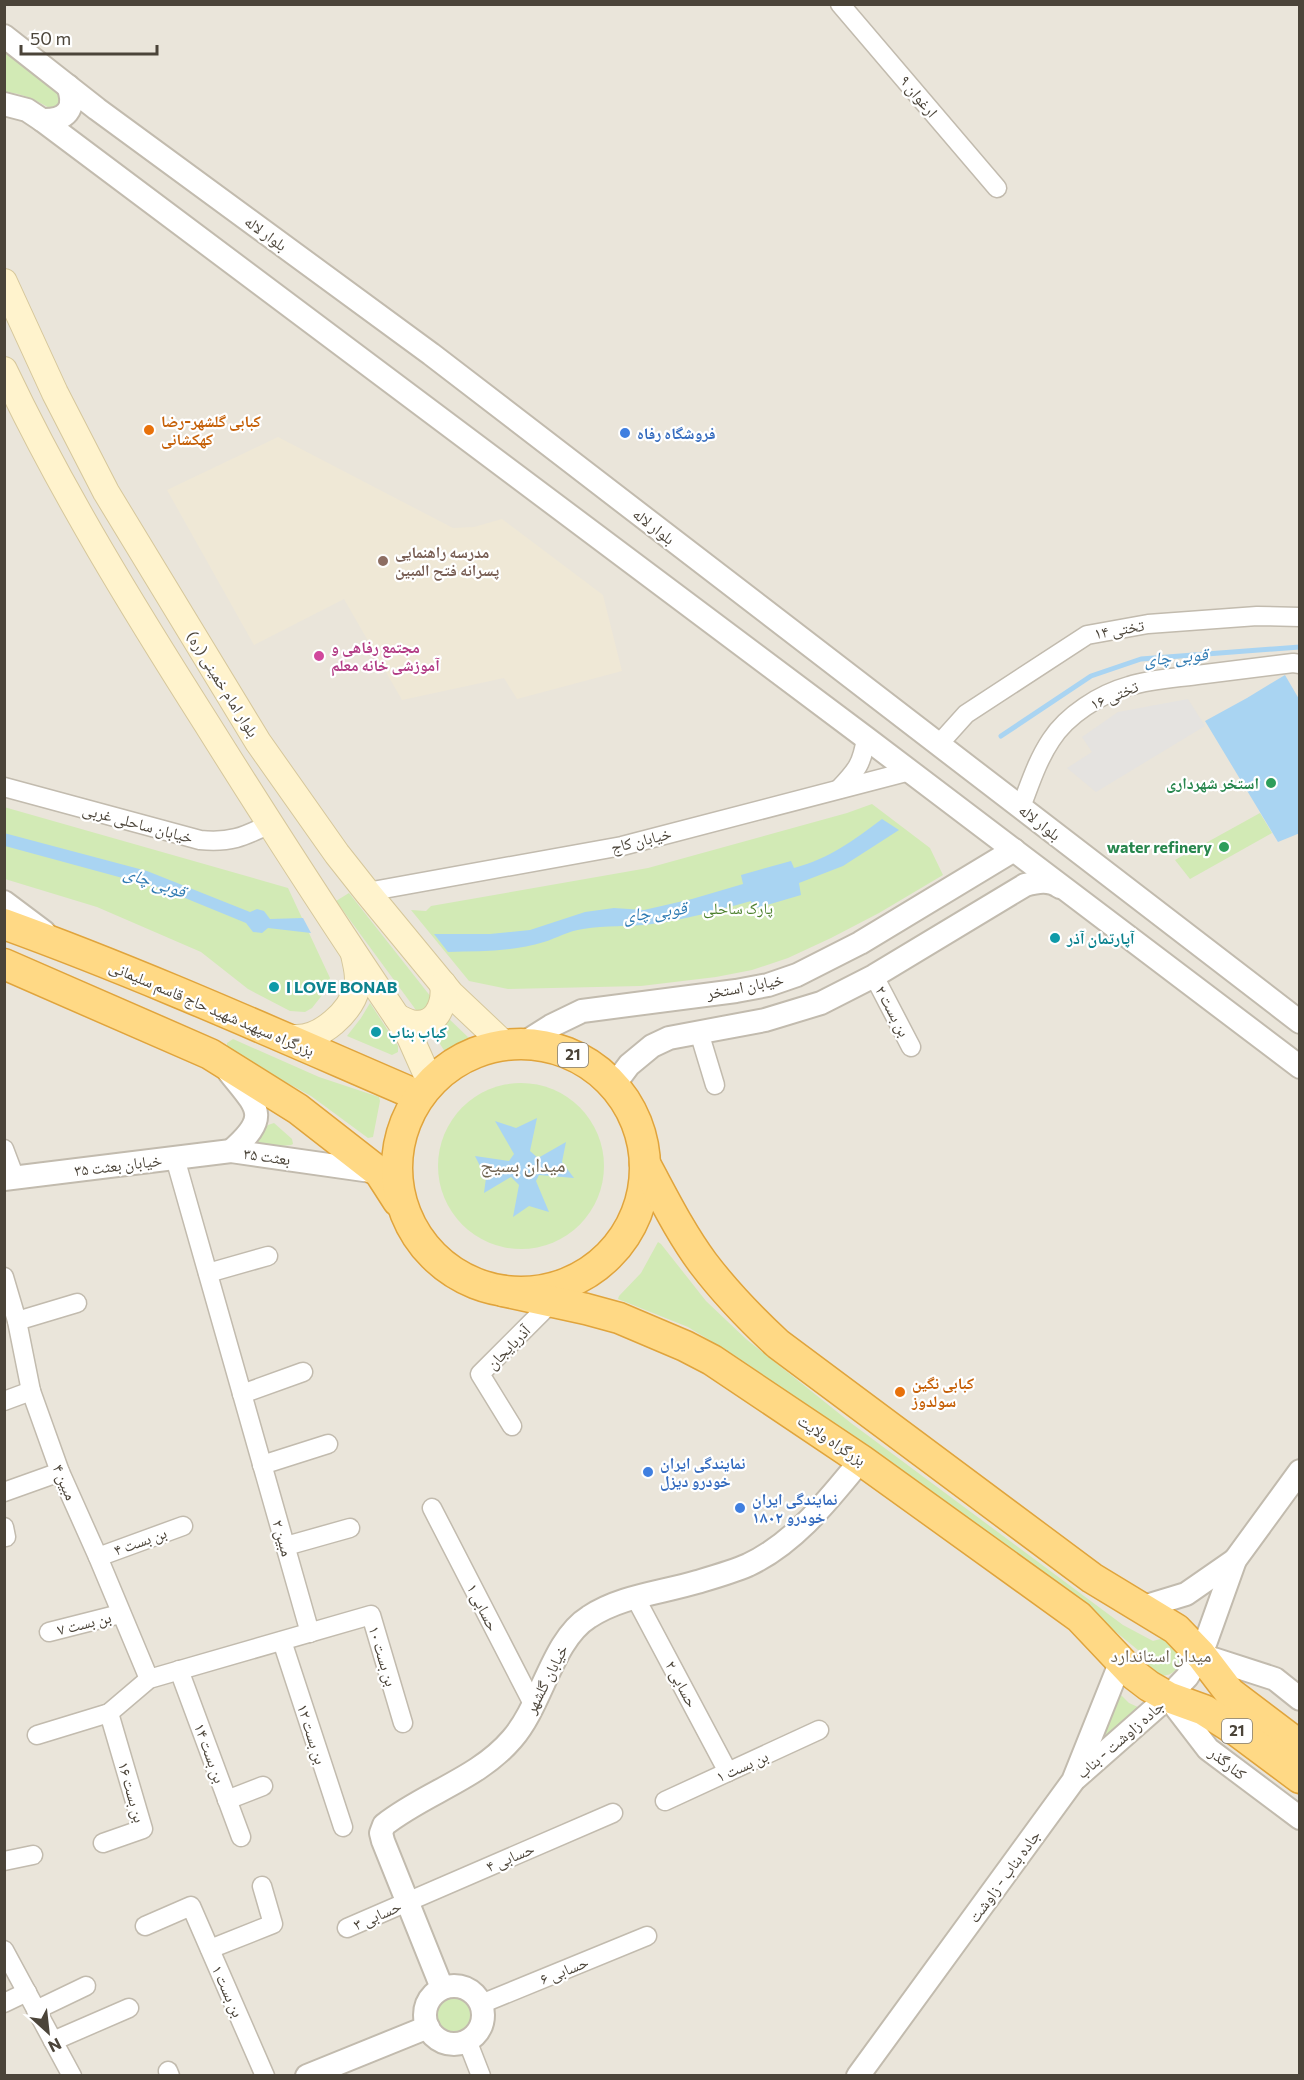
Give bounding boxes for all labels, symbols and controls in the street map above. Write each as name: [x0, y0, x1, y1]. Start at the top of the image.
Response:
scale bar: [21, 18, 158, 56]
text: 50 m: [30, 27, 71, 49]
street label: ارغوان ۹: [895, 71, 942, 122]
street label: بلوار لاله: [241, 211, 291, 255]
place label: کبابی گلشهر-رضا کهکشانی: [161, 411, 261, 449]
marker: کبابی گلشهر-رضا کهکشانی: [142, 423, 156, 437]
place label: فروشگاه رفاه: [637, 423, 716, 442]
marker: فروشگاه رفاه: [618, 426, 632, 440]
street label: بلوار لاله: [629, 503, 679, 549]
place label: مدرسه راهنمایی پسرانه فتح المبین: [395, 542, 499, 581]
marker: مدرسه راهنمایی پسرانه فتح المبین: [376, 554, 390, 568]
street label: تختی ۱۴: [1092, 615, 1146, 644]
street label: بلوار امام خمینی (ره): [182, 627, 264, 741]
place label: مجتمع رفاهی و آموزشی خانه معلم: [331, 637, 440, 677]
water label: قوبی چای: [1143, 642, 1211, 671]
marker: مجتمع رفاهی و آموزشی خانه معلم: [312, 649, 326, 663]
street label: تختی ۱۶: [1087, 676, 1142, 715]
place label: استخر شهرداری: [1166, 773, 1259, 793]
marker: استخر شهرداری: [1264, 776, 1278, 790]
street label: خیابان ساحلی غربی: [80, 799, 195, 848]
street label: بلوار لاله: [1015, 799, 1065, 845]
street label: خیابان کاج: [609, 823, 674, 858]
place label: water refinery: [1107, 837, 1212, 856]
marker: water refinery: [1217, 840, 1231, 854]
water label: قوبی چای: [121, 860, 191, 904]
water label: قوبی چای: [622, 895, 690, 927]
park label: پارک ساحلی: [703, 898, 773, 919]
place label: آپارتمان آذر: [1066, 928, 1135, 948]
marker: آپارتمان آذر: [1048, 931, 1062, 945]
street label: بزرگراه سپهبد شهید حاج قاسم سلیمانی: [106, 956, 318, 1061]
street label: خیابان استخر: [704, 969, 785, 1004]
place label: I LOVE BONAB: [286, 977, 398, 996]
marker: I LOVE BONAB: [267, 980, 281, 994]
street label: بن بست ۲: [870, 982, 915, 1041]
place label: کباب بناب: [388, 1022, 447, 1042]
marker: کباب بناب: [369, 1025, 383, 1039]
road number: 21: [558, 1043, 588, 1067]
street label: بعثت ۳۵: [242, 1143, 292, 1169]
street label: خیابان بعثت ۳۵: [73, 1150, 163, 1181]
district label: میدان بسیج: [480, 1152, 566, 1178]
street label: آذربایجان: [482, 1320, 536, 1374]
place label: کبابی نگین سولدوز: [911, 1373, 974, 1410]
marker: کبابی نگین سولدوز: [893, 1385, 907, 1399]
street label: بزرگراه ولایت: [794, 1410, 870, 1470]
place label: نمایندگی ایران خودرو دیزل: [660, 1453, 745, 1491]
street label: مبین ۴: [48, 1461, 82, 1503]
marker: نمایندگی ایران خودرو دیزل: [641, 1465, 655, 1479]
place label: نمایندگی ایران خودرو ۱۸۰۲: [752, 1489, 837, 1526]
marker: نمایندگی ایران خودرو ۱۸۰۲: [733, 1501, 747, 1515]
street label: مبین ۲: [267, 1517, 298, 1559]
street label: بن بست ۴: [111, 1522, 170, 1561]
street label: حسابی ۱: [462, 1580, 503, 1634]
street label: بن بست ۷: [55, 1607, 113, 1640]
street label: بن بست ۱۰: [363, 1623, 402, 1689]
street label: خیابان گلشهر: [520, 1641, 573, 1718]
district label: میدان استاندارد: [1111, 1644, 1211, 1667]
street label: حسابی ۲: [660, 1657, 703, 1711]
street label: جاده زاوشت - بناب: [1072, 1695, 1168, 1783]
street label: بن بست ۱۲: [292, 1701, 331, 1767]
road number: 21: [1222, 1719, 1252, 1743]
street label: بن بست ۱۴: [189, 1720, 230, 1786]
street label: کنارگذر: [1205, 1742, 1251, 1784]
street label: بن بست ۱: [713, 1746, 772, 1787]
street label: بن بست ۱۶: [113, 1759, 150, 1825]
street label: جاده بناب - زاوشت: [964, 1826, 1044, 1926]
street label: حسابی ۴: [483, 1838, 538, 1877]
street label: حسابی ۳: [350, 1896, 405, 1935]
street label: حسابی ۶: [537, 1951, 592, 1990]
street label: بن بست ۱: [207, 1962, 248, 2021]
north arrow: [18, 2002, 78, 2062]
text: N: [45, 2035, 65, 2057]

